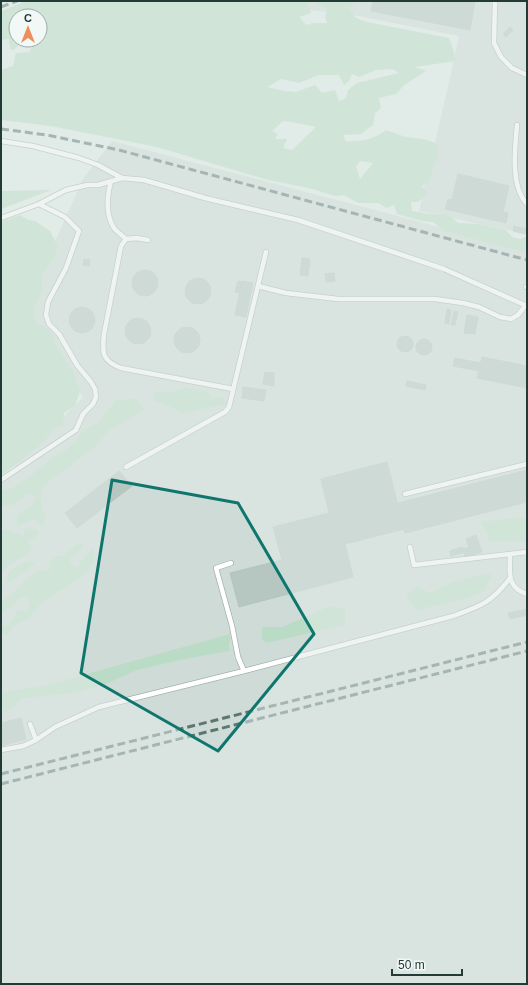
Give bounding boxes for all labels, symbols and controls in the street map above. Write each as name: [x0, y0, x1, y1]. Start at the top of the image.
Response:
north arrow: [8, 8, 48, 48]
text: С: [24, 12, 32, 24]
scale bar: [392, 951, 462, 977]
text: 50 m: [398, 958, 425, 972]

